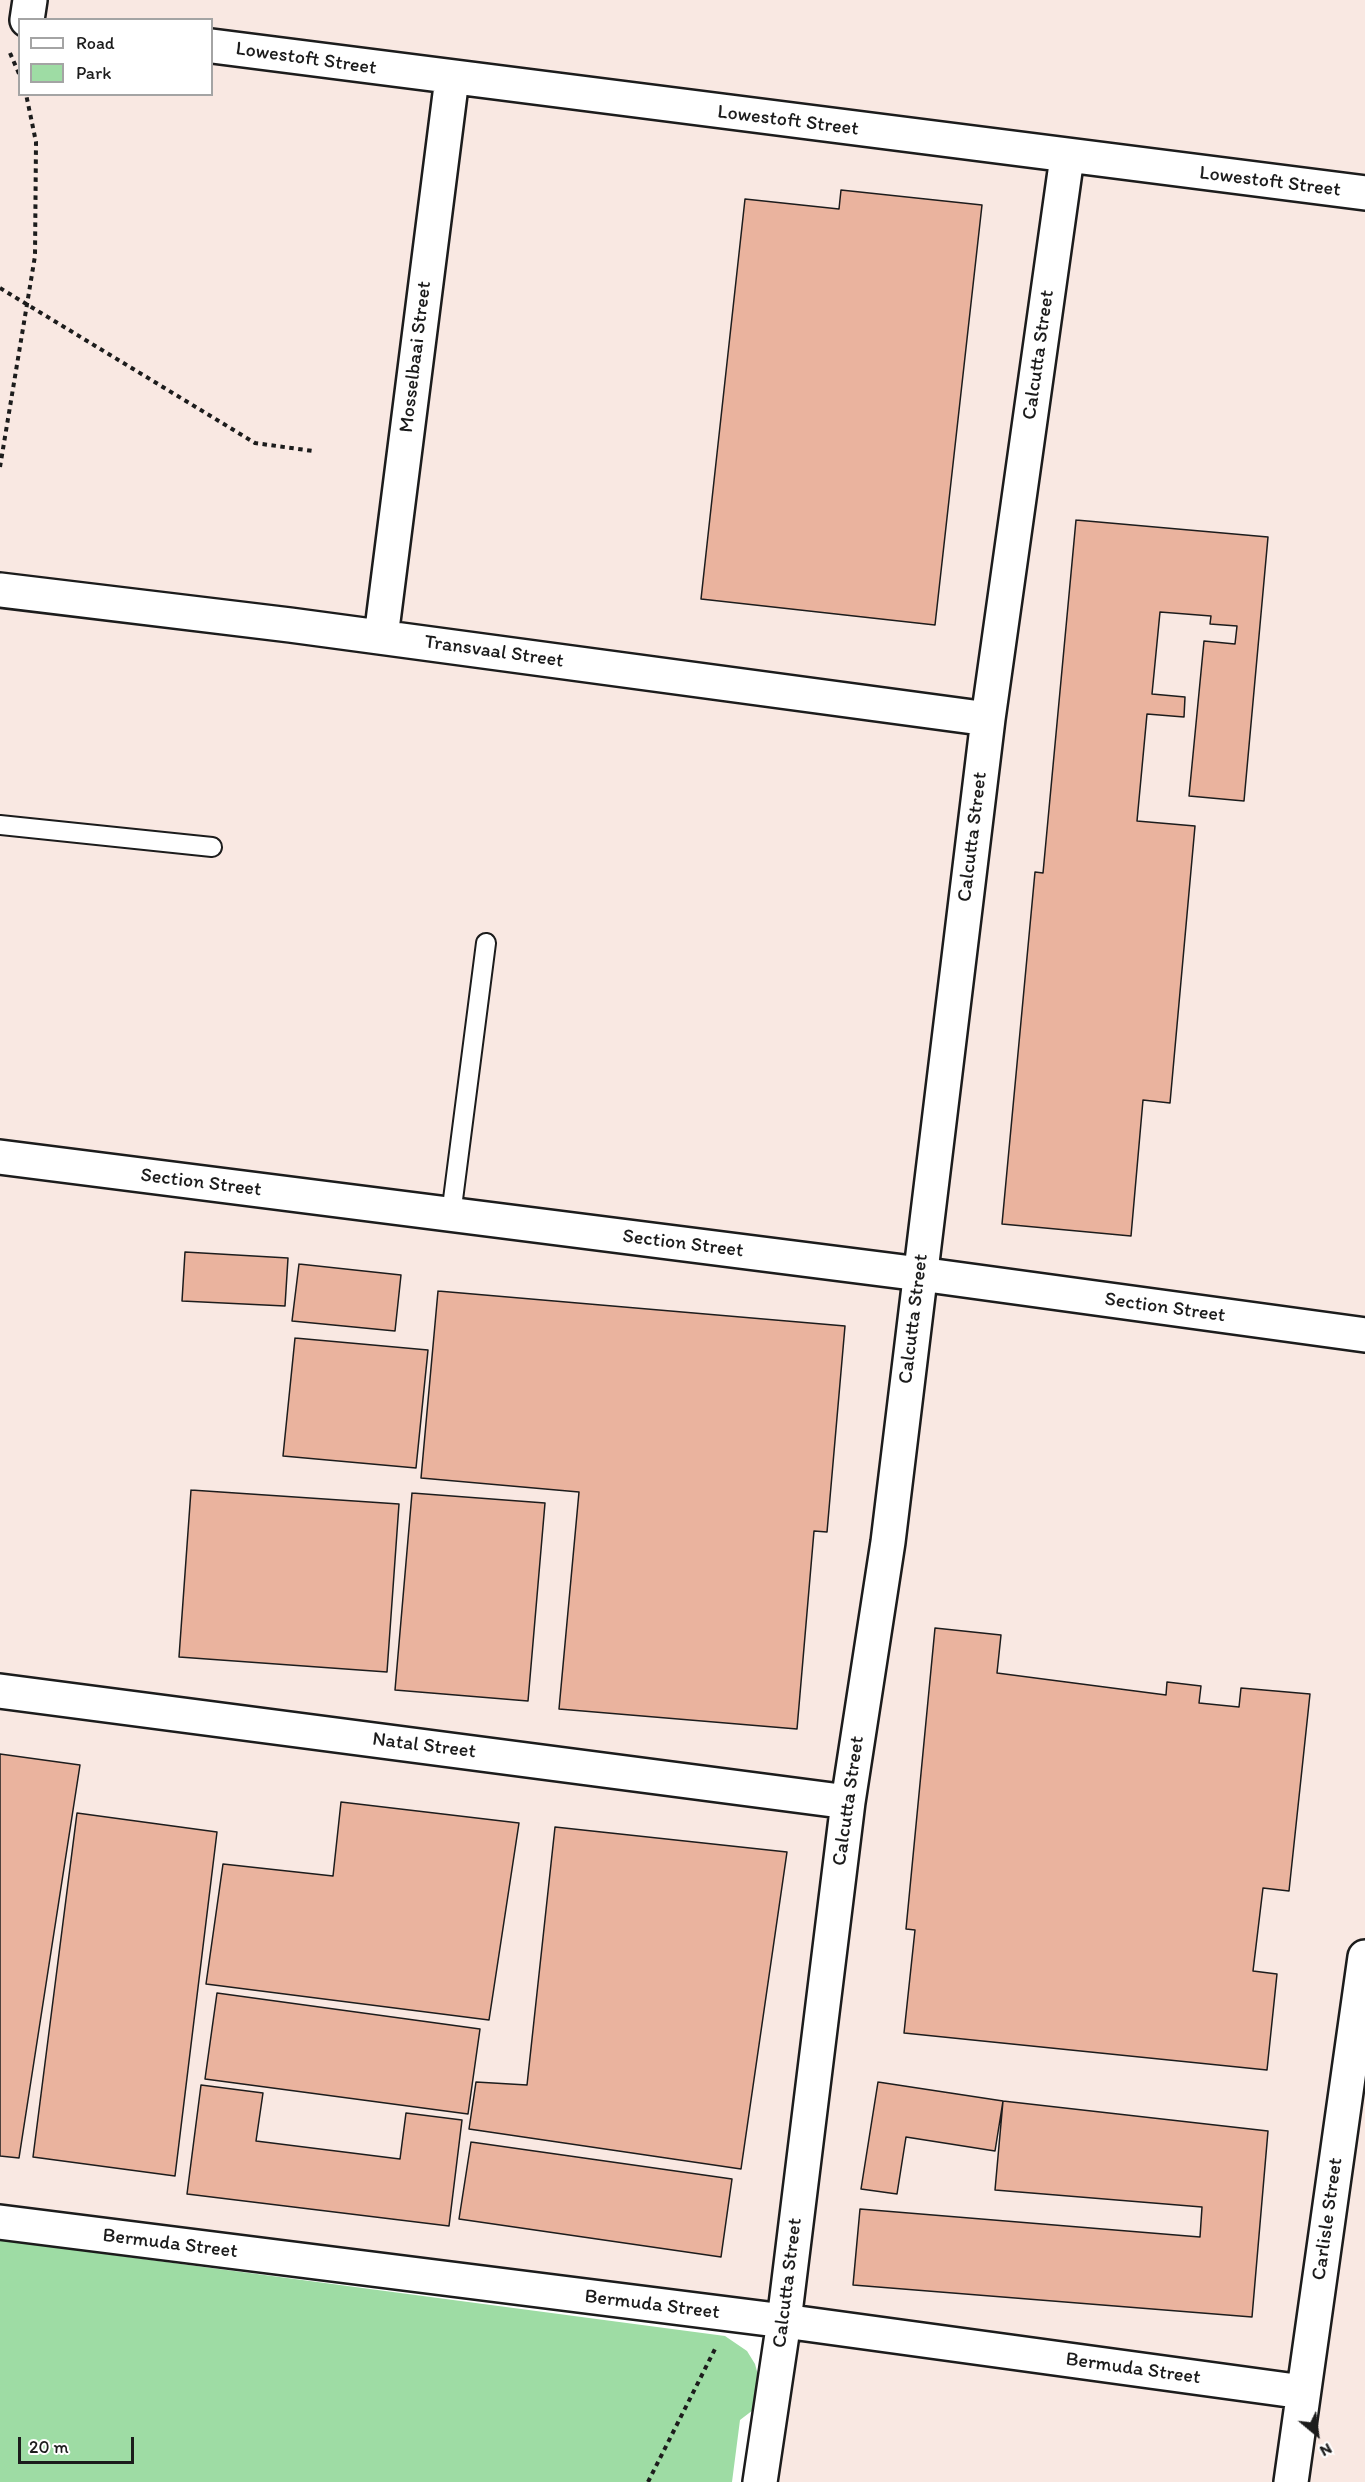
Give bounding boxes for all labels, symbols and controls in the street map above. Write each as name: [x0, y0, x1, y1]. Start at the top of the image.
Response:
legend: [18, 18, 213, 96]
text: Road: [76, 32, 115, 54]
street label: Lowestoft Street: [234, 37, 378, 81]
text: Park: [76, 62, 111, 84]
street label: Lowestoft Street: [716, 100, 860, 142]
street label: Lowestoft Street: [1198, 161, 1342, 203]
street label: Mosselbaai Street: [395, 280, 437, 434]
street label: Calcutta Street: [1018, 288, 1060, 422]
street label: Transvaal Street: [423, 630, 565, 674]
street label: Calcutta Street: [953, 771, 993, 903]
street label: Section Street: [139, 1164, 263, 1202]
street label: Section Street: [621, 1225, 745, 1263]
street label: Calcutta Street: [894, 1253, 934, 1385]
street label: Section Street: [1103, 1288, 1227, 1328]
street label: Natal Street: [371, 1728, 477, 1764]
street label: Calcutta Street: [828, 1734, 870, 1868]
street label: Carlisle Street: [1308, 2156, 1348, 2282]
street label: Calcutta Street: [768, 2217, 808, 2349]
street label: Bermuda Street: [101, 2224, 239, 2264]
street label: Bermuda Street: [583, 2285, 721, 2325]
street label: Bermuda Street: [1064, 2348, 1202, 2390]
north arrow: [1287, 2404, 1347, 2464]
scale bar: [21, 2425, 136, 2463]
text: 20 m: [29, 2436, 69, 2458]
text: N: [1317, 2439, 1335, 2461]

